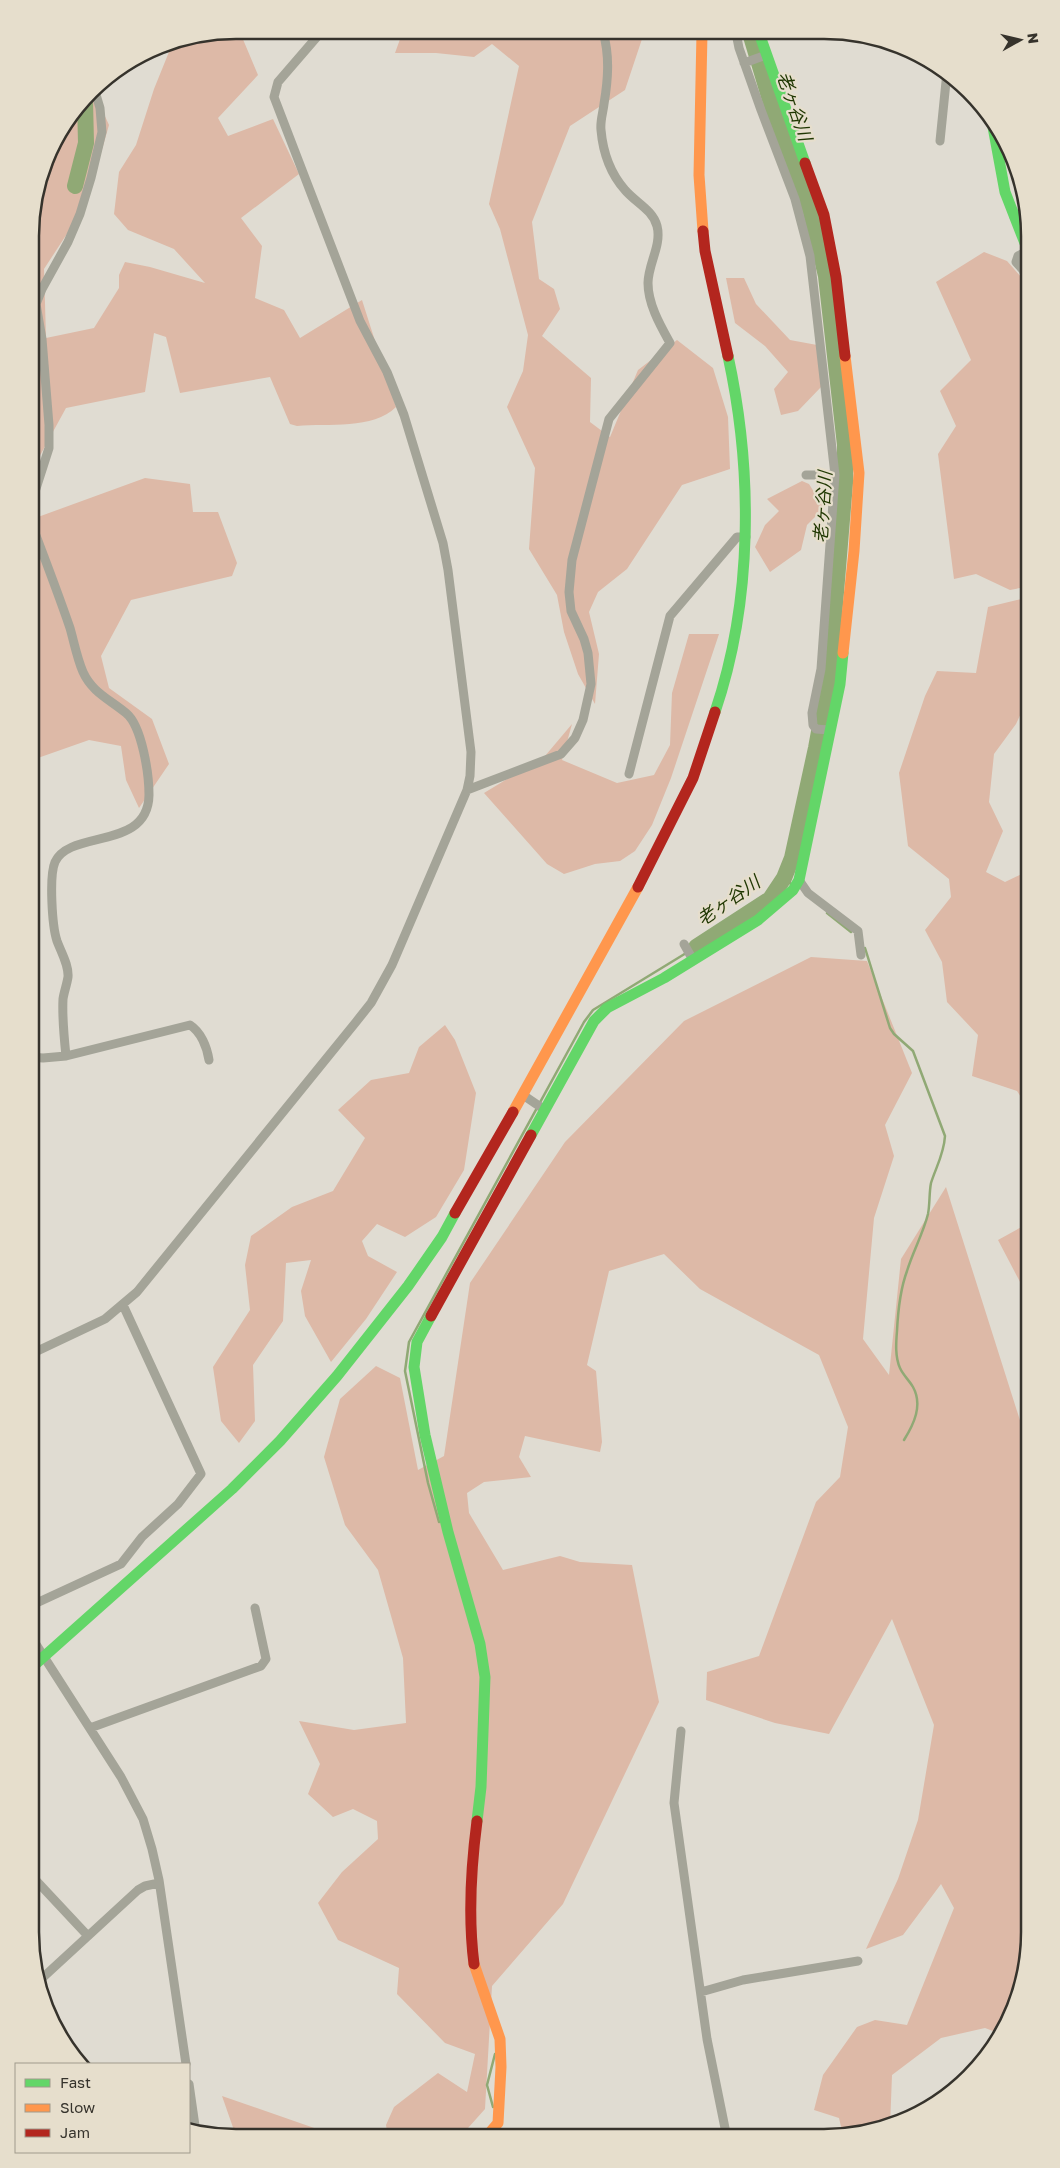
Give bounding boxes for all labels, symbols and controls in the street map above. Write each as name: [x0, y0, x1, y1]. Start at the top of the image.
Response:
north arrow: [995, 15, 1045, 65]
text: N: [1024, 32, 1043, 45]
water label: 老ヶ谷川: [773, 68, 818, 146]
water label: 老ヶ谷川: [809, 468, 836, 544]
water label: 老ヶ谷川: [692, 869, 765, 930]
legend: [15, 2063, 190, 2153]
text: Fast: [60, 2073, 91, 2091]
text: Slow: [60, 2098, 95, 2116]
text: Jam: [60, 2123, 90, 2141]

